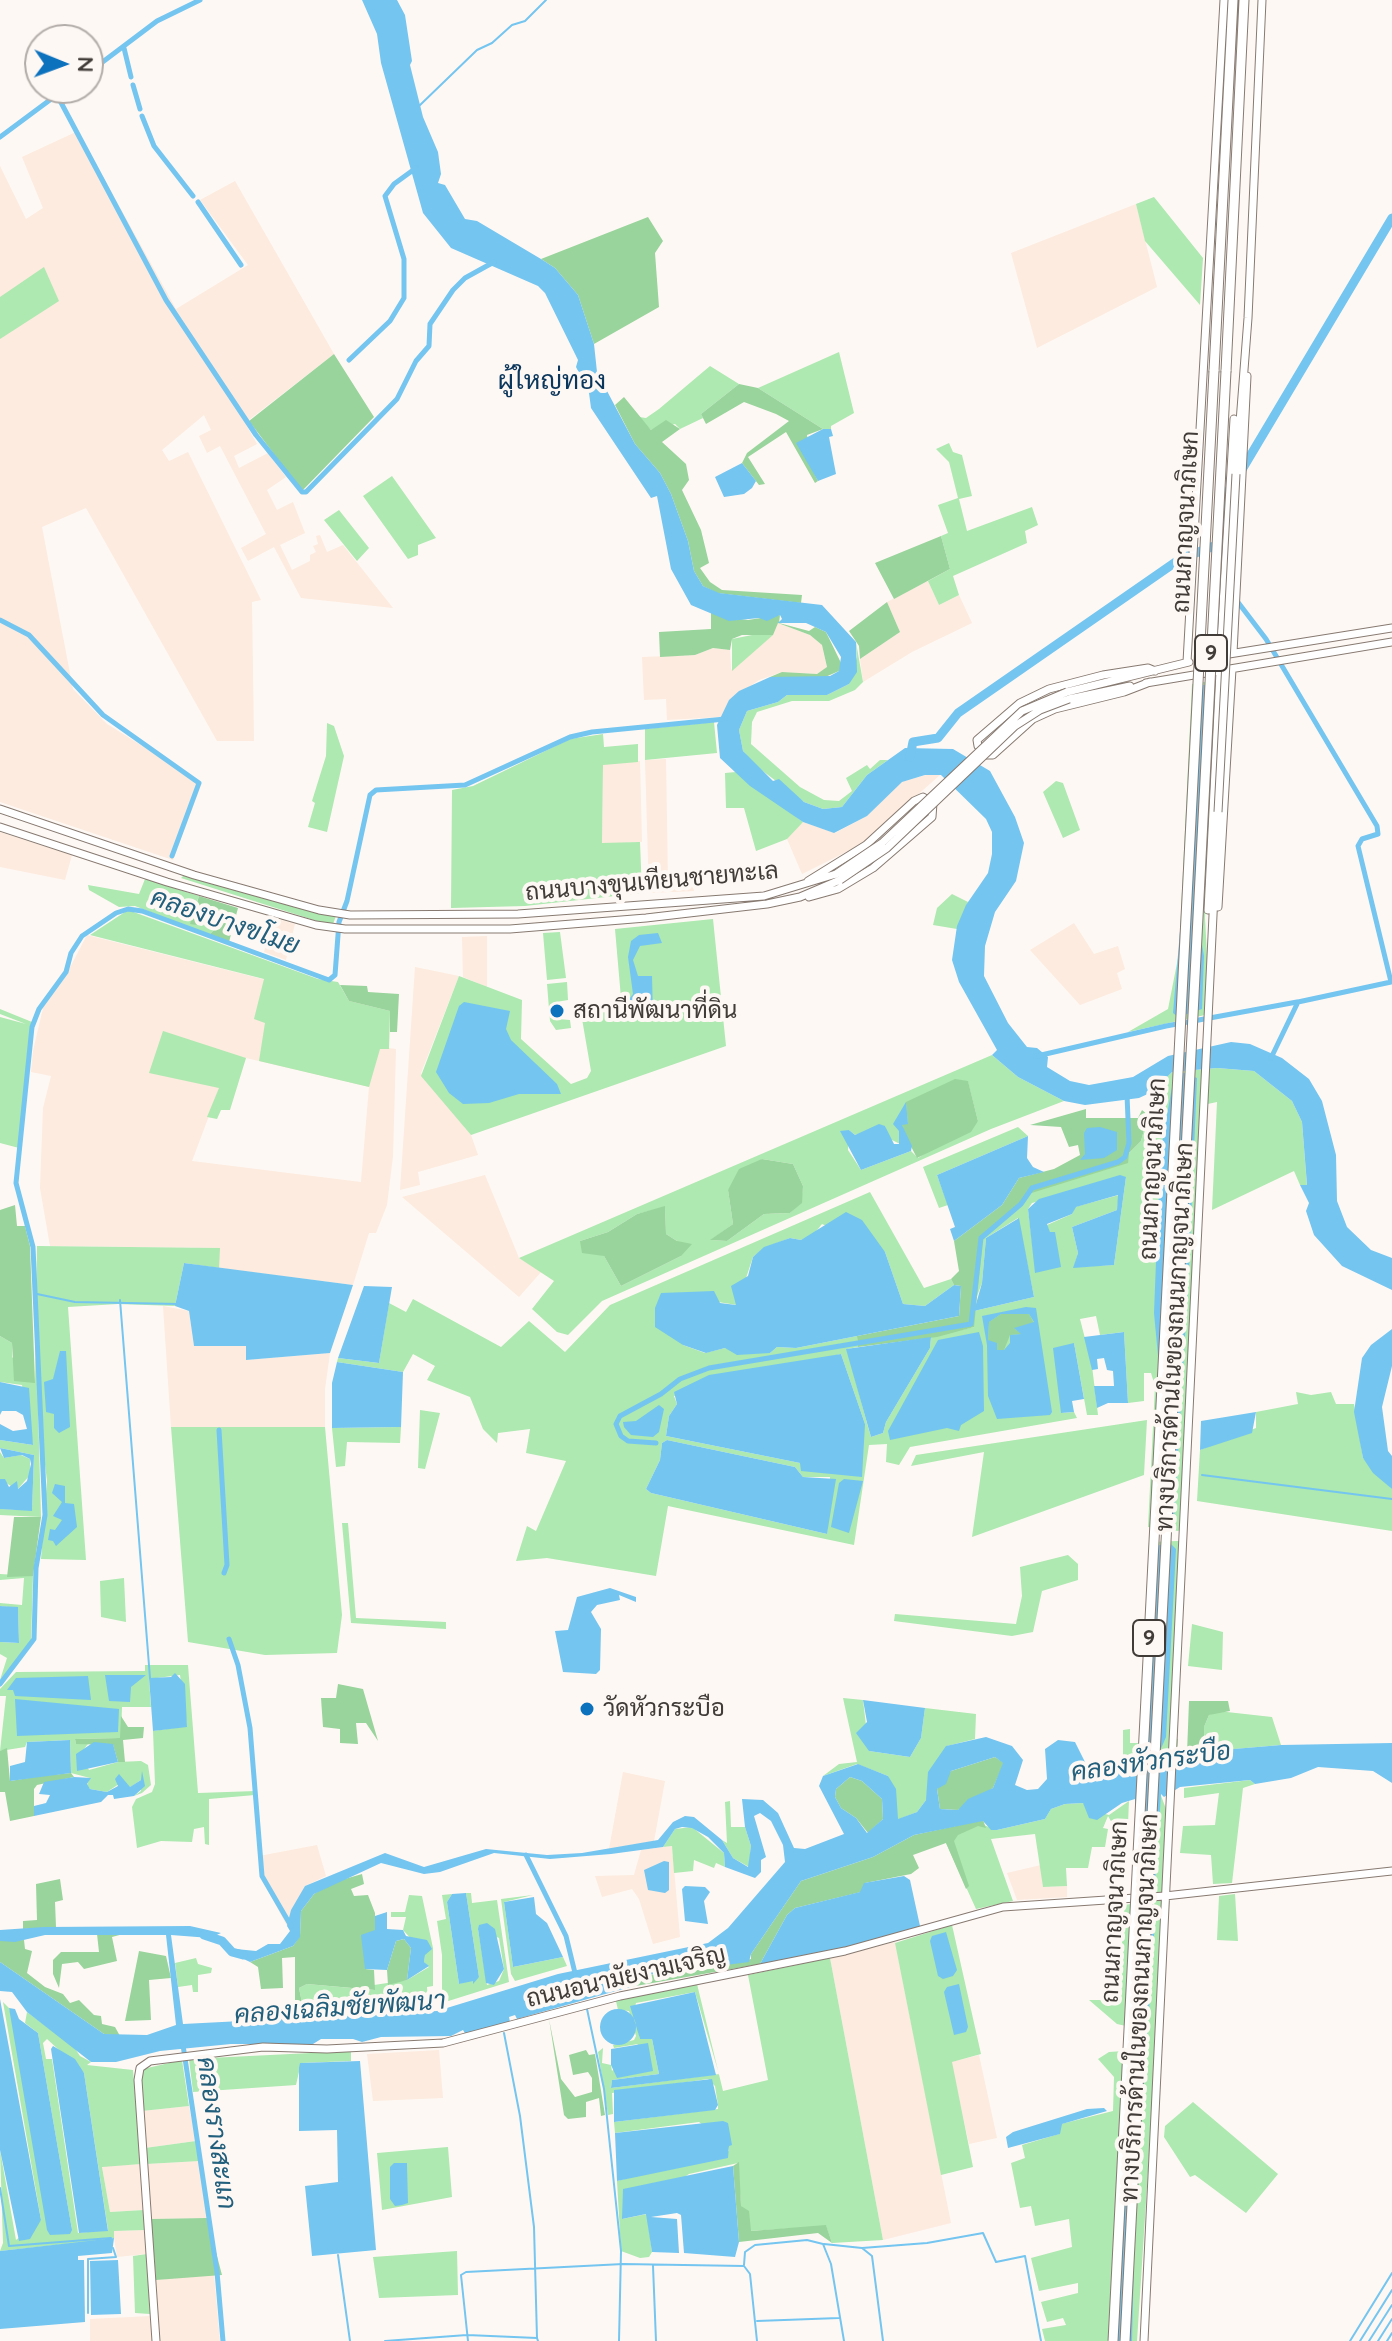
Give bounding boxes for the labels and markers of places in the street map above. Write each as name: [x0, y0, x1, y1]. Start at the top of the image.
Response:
place label: สถานีพัฒนาที่ดิน: [573, 997, 737, 1025]
marker: สถานีพัฒนาที่ดิน: [548, 1002, 566, 1020]
place label: วัดหัวกระบือ: [603, 1695, 725, 1723]
marker: วัดหัวกระบือ: [578, 1700, 596, 1718]

